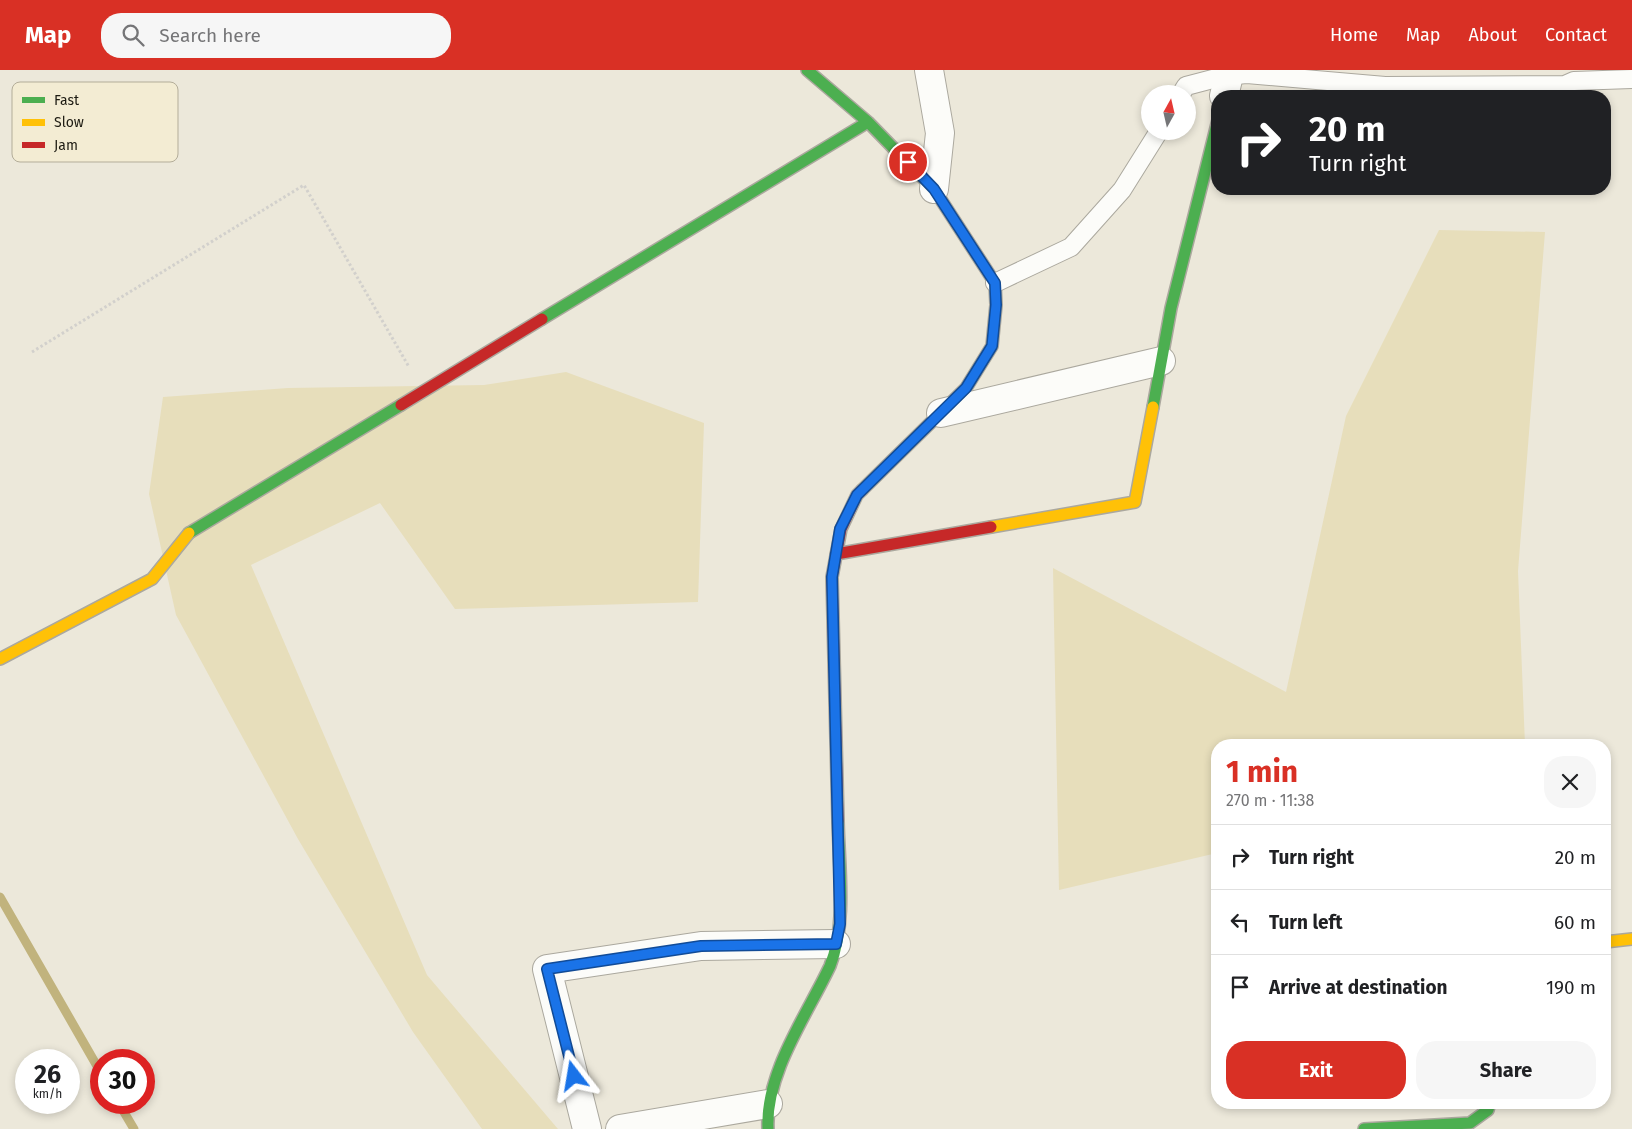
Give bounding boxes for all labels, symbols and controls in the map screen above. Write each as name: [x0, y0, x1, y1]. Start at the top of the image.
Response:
search box: [101, 13, 451, 58]
text: Map: [25, 21, 71, 49]
icon: search: [119, 21, 147, 49]
text: Search here: [159, 24, 261, 47]
text: Home: [1330, 24, 1378, 46]
text: Map: [1406, 24, 1440, 46]
text: About: [1468, 24, 1517, 46]
text: Contact: [1545, 24, 1607, 46]
legend: [12, 82, 178, 162]
north arrow: [1141, 85, 1196, 140]
map controls: [1141, 85, 1196, 140]
text: Fast: [54, 92, 80, 109]
text: 20 m: [1309, 108, 1385, 150]
icon: right: [1226, 110, 1291, 175]
text: Slow: [54, 114, 84, 131]
text: Jam: [54, 137, 78, 154]
pin: [887, 141, 929, 183]
icon: arrive: [894, 148, 922, 176]
text: Turn right: [1309, 150, 1406, 177]
text: 1 min: [1226, 754, 1298, 790]
button: close: [1544, 756, 1596, 808]
text: 270 m · 11:38: [1226, 791, 1314, 810]
icon: right: [1226, 843, 1254, 871]
text: Turn right: [1269, 846, 1354, 869]
text: 20 m: [1555, 846, 1596, 869]
icon: left: [1226, 908, 1254, 936]
text: Turn left: [1269, 911, 1343, 934]
text: 60 m: [1554, 911, 1596, 934]
icon: arrive: [1226, 973, 1254, 1001]
text: Arrive at destination: [1269, 976, 1448, 999]
text: 190 m: [1546, 976, 1596, 999]
button: Exit: [1226, 1041, 1406, 1099]
button: Share: [1416, 1041, 1596, 1099]
speed limit sign: 30: [90, 1049, 155, 1114]
position arrow: [547, 1049, 599, 1101]
text: 26: [34, 1060, 61, 1090]
text: km/h: [33, 1087, 62, 1101]

